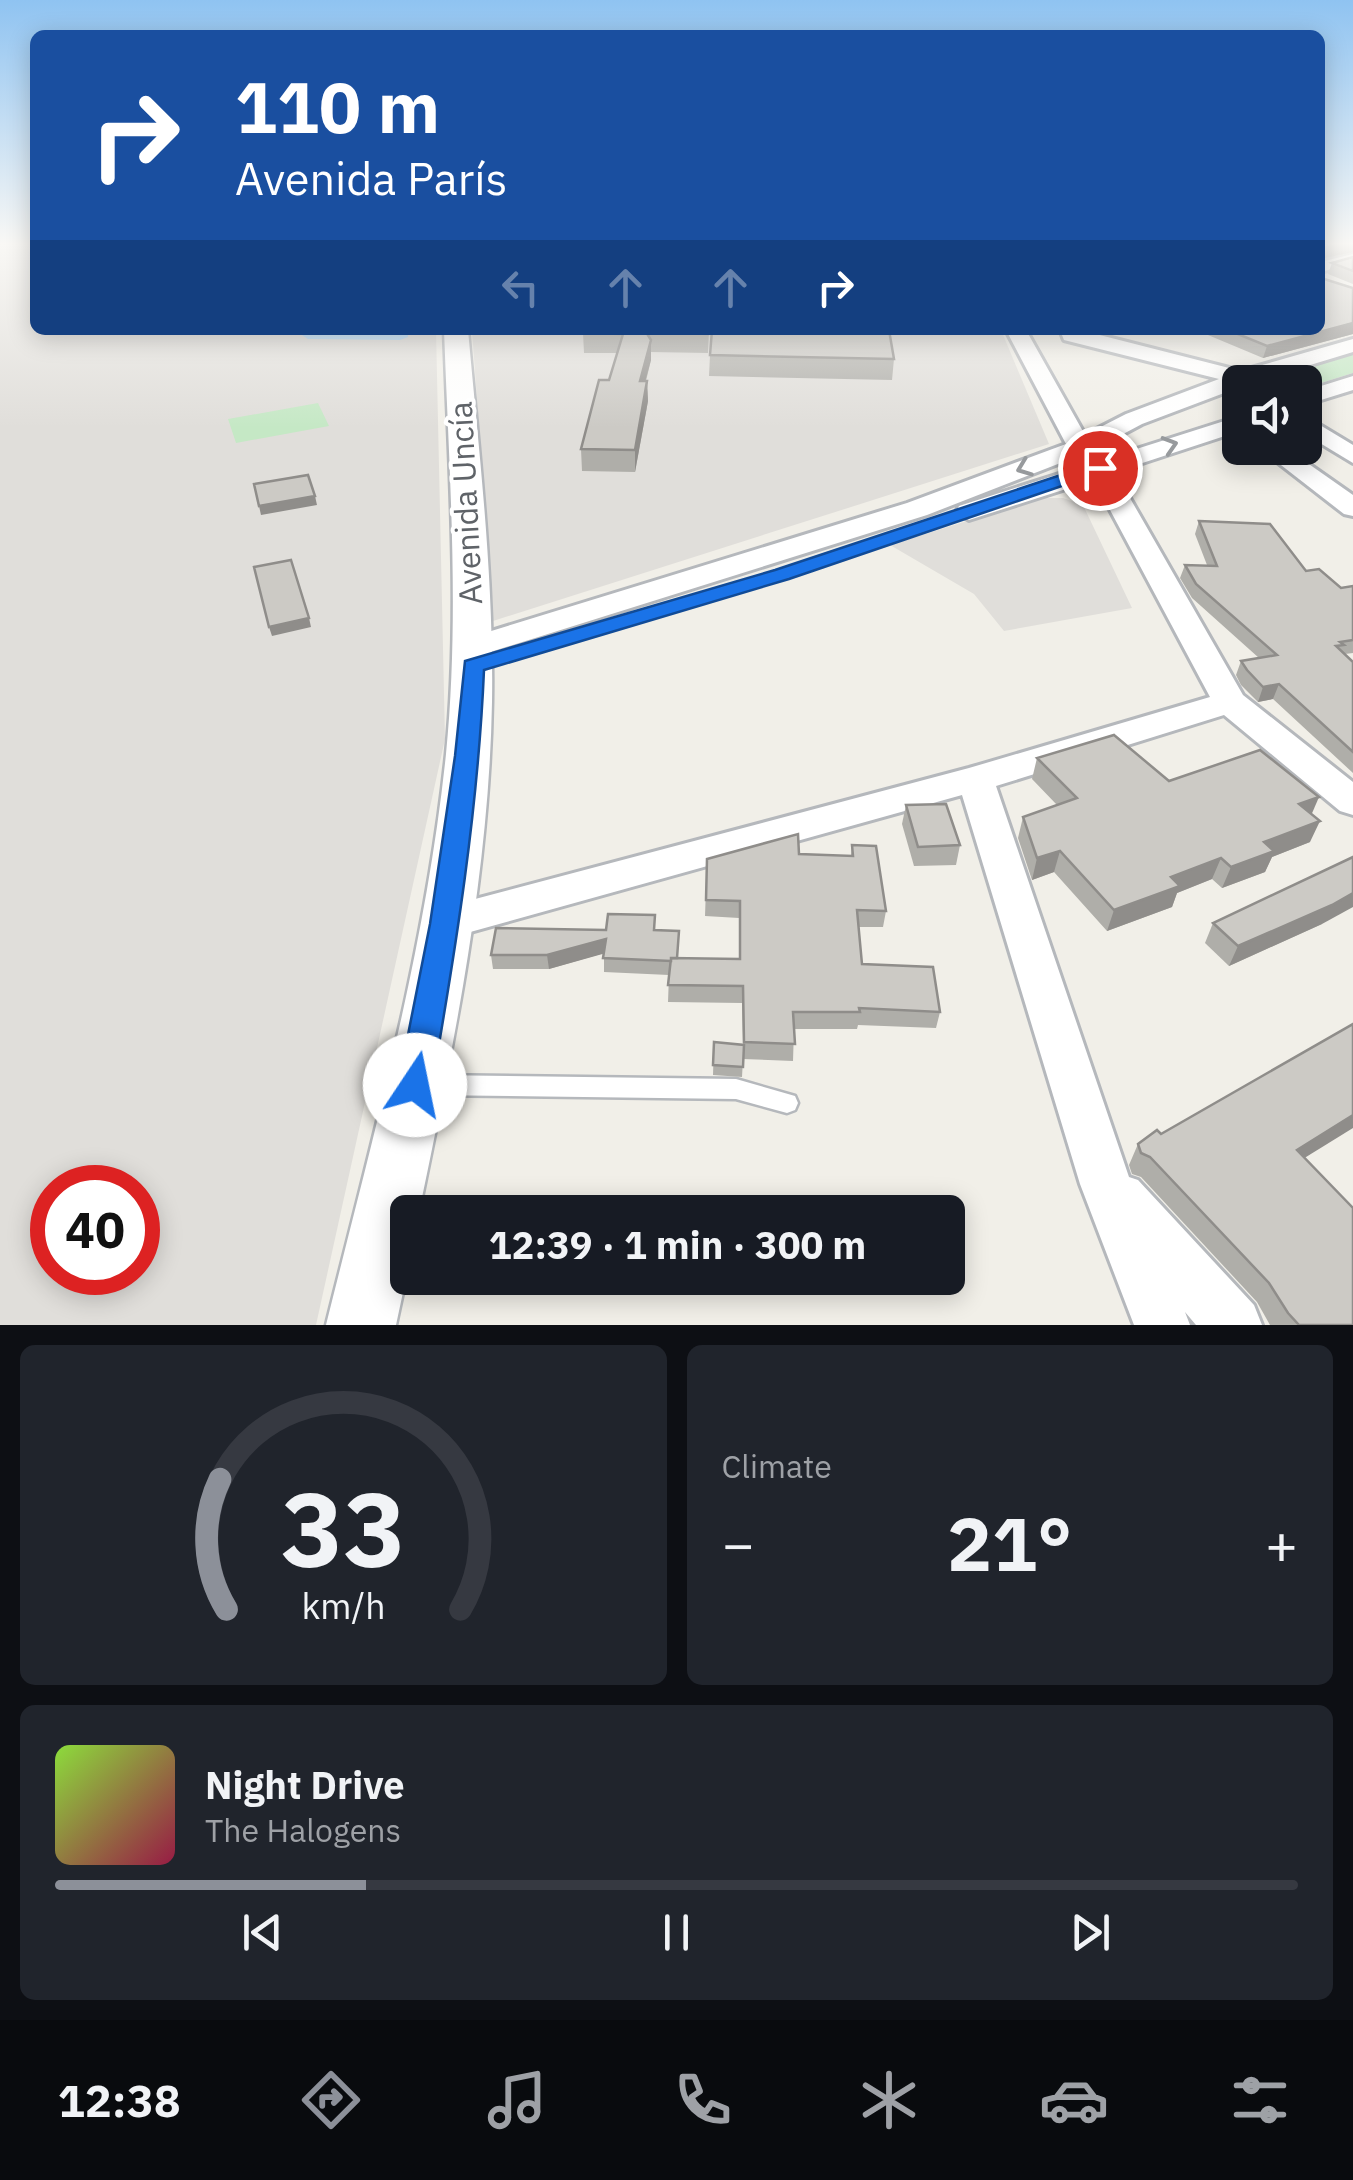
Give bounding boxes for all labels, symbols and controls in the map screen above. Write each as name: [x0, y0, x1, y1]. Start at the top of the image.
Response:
text: 110 m: [235, 61, 440, 152]
icon: right: [70, 70, 200, 200]
text: Avenida París: [235, 149, 508, 207]
icon: left: [493, 260, 548, 315]
icon: ahead: [598, 260, 653, 315]
icon: ahead: [703, 260, 758, 315]
icon: right: [808, 260, 863, 315]
map controls: [1222, 365, 1322, 465]
button: sound: [1222, 365, 1322, 465]
street label: Avenida Uncía: [439, 400, 491, 606]
pin: [1058, 426, 1143, 511]
one-way arrow: [1161, 436, 1178, 457]
icon: arrive: [1073, 441, 1128, 496]
one-way arrow: [1016, 456, 1033, 477]
position arrow: [363, 1033, 467, 1137]
speed limit sign: 40: [30, 1165, 160, 1295]
text: 12:39 · 1 min · 300 m: [489, 1220, 866, 1269]
text: Climate: [722, 1445, 832, 1487]
text: 33: [281, 1460, 406, 1596]
text: 21°: [947, 1494, 1072, 1592]
text: −: [722, 1508, 755, 1579]
text: +: [1265, 1508, 1298, 1579]
text: km/h: [301, 1582, 385, 1629]
text: Night Drive: [205, 1760, 405, 1809]
text: The Halogens: [205, 1809, 401, 1851]
icon: previous: [235, 1905, 290, 1960]
icon: pause: [649, 1905, 704, 1960]
icon: next: [1063, 1905, 1118, 1960]
icon: directions: [296, 2065, 366, 2135]
icon: music: [482, 2065, 552, 2135]
icon: phone: [668, 2065, 738, 2135]
icon: climate: [854, 2065, 924, 2135]
icon: car: [1039, 2065, 1109, 2135]
icon: filters: [1225, 2065, 1295, 2135]
text: 12:38: [58, 2071, 181, 2129]

